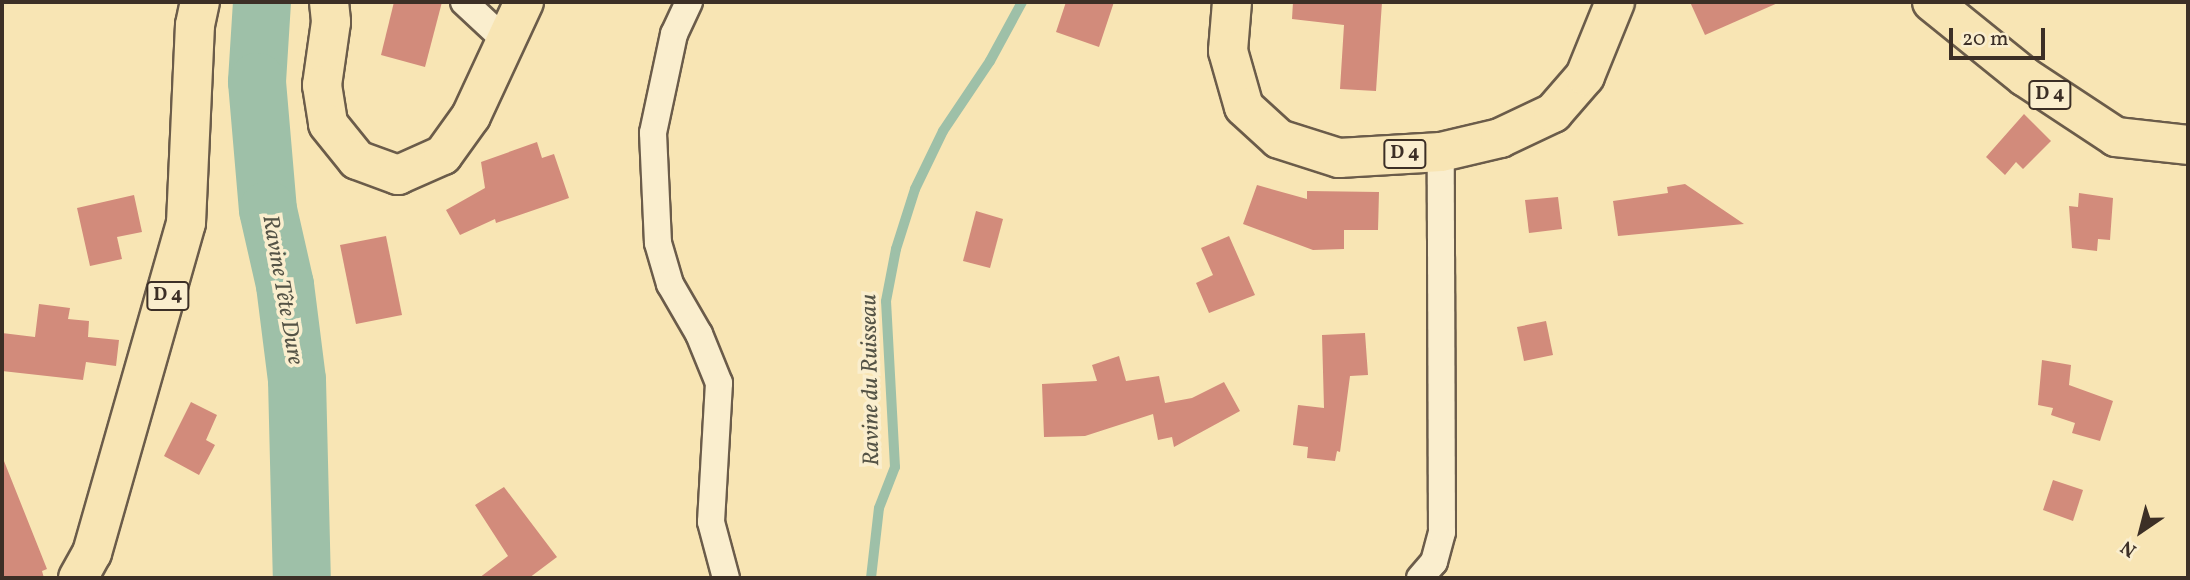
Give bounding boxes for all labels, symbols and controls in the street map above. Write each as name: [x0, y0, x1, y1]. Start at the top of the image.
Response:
scale bar: [1952, 14, 2048, 58]
text: 20 m: [1962, 25, 2008, 54]
road number: D 4: [2027, 80, 2073, 110]
road number: D 4: [1382, 138, 1428, 170]
water label: Ravine Tête Dure: [255, 213, 309, 367]
road number: D 4: [145, 280, 191, 312]
water label: Ravine du Ruisseau: [856, 294, 886, 466]
north arrow: [2106, 496, 2176, 566]
text: N: [2116, 534, 2142, 563]

